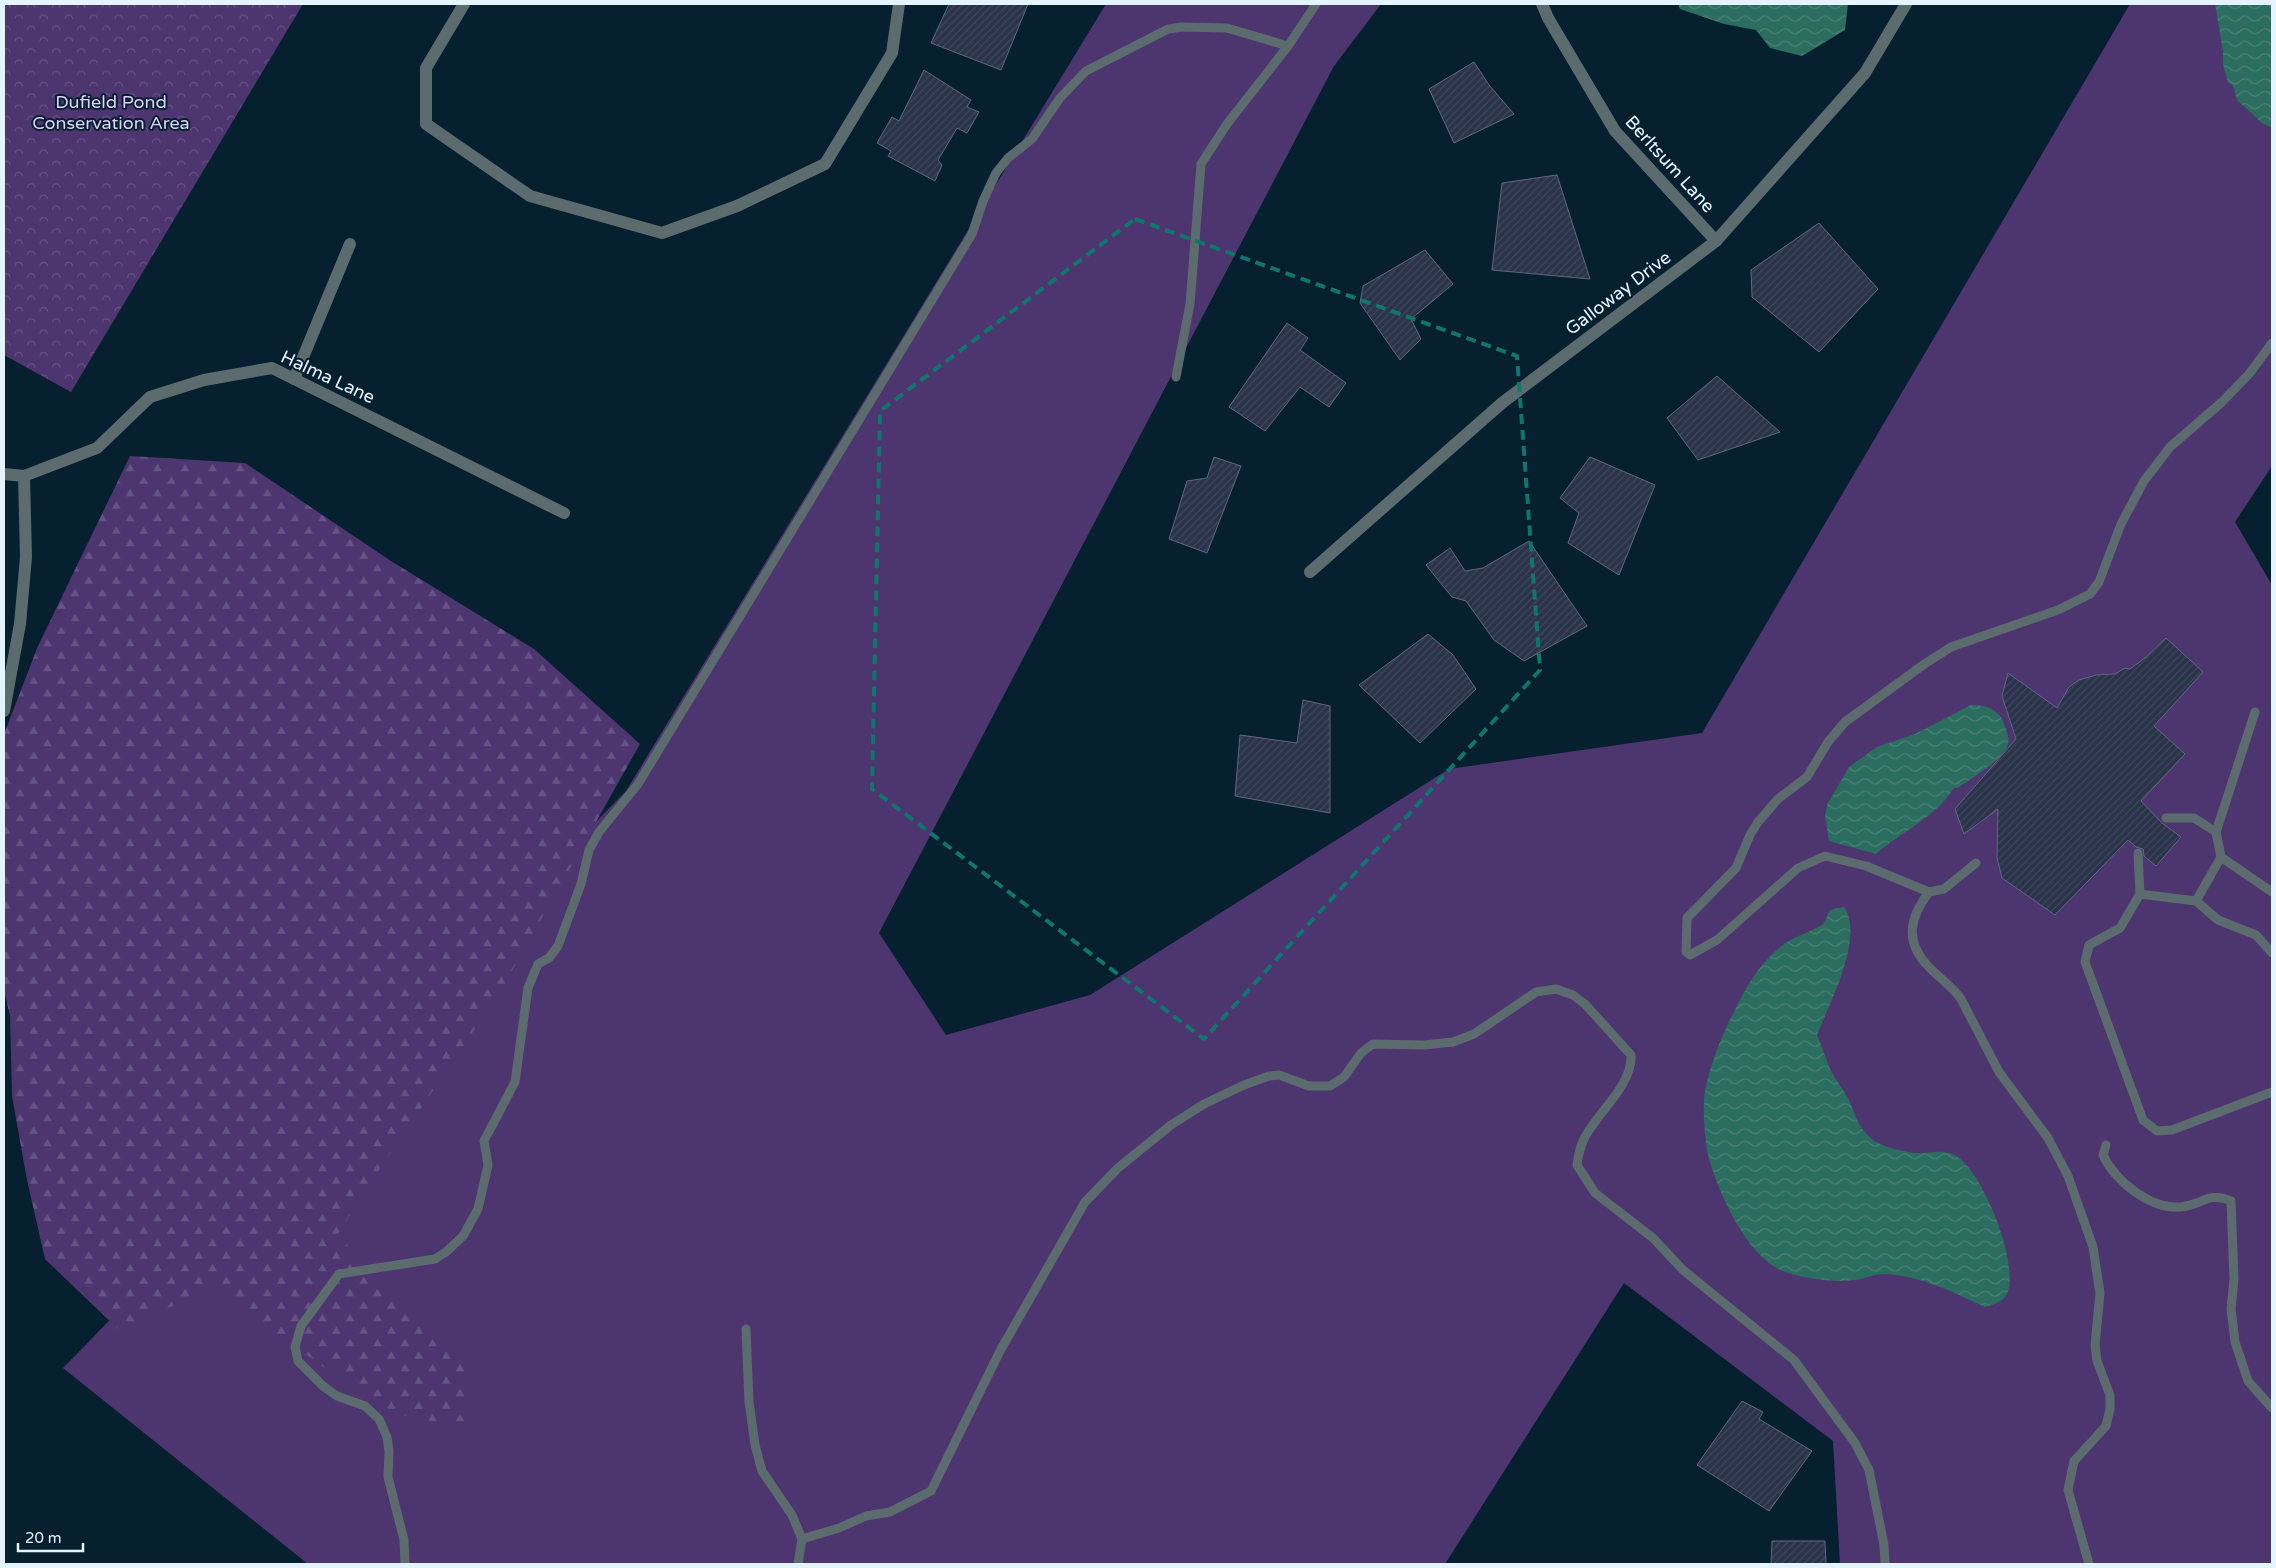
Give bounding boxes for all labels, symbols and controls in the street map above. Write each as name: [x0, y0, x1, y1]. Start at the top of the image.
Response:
park label: Dufield Pond Conservation Area: [32, 91, 190, 134]
street label: Berltsum Lane: [1621, 111, 1719, 217]
street label: Galloway Drive: [1561, 246, 1675, 340]
street label: Halma Lane: [278, 346, 378, 408]
scale bar: [18, 1520, 82, 1552]
text: 20 m: [25, 1529, 62, 1547]

